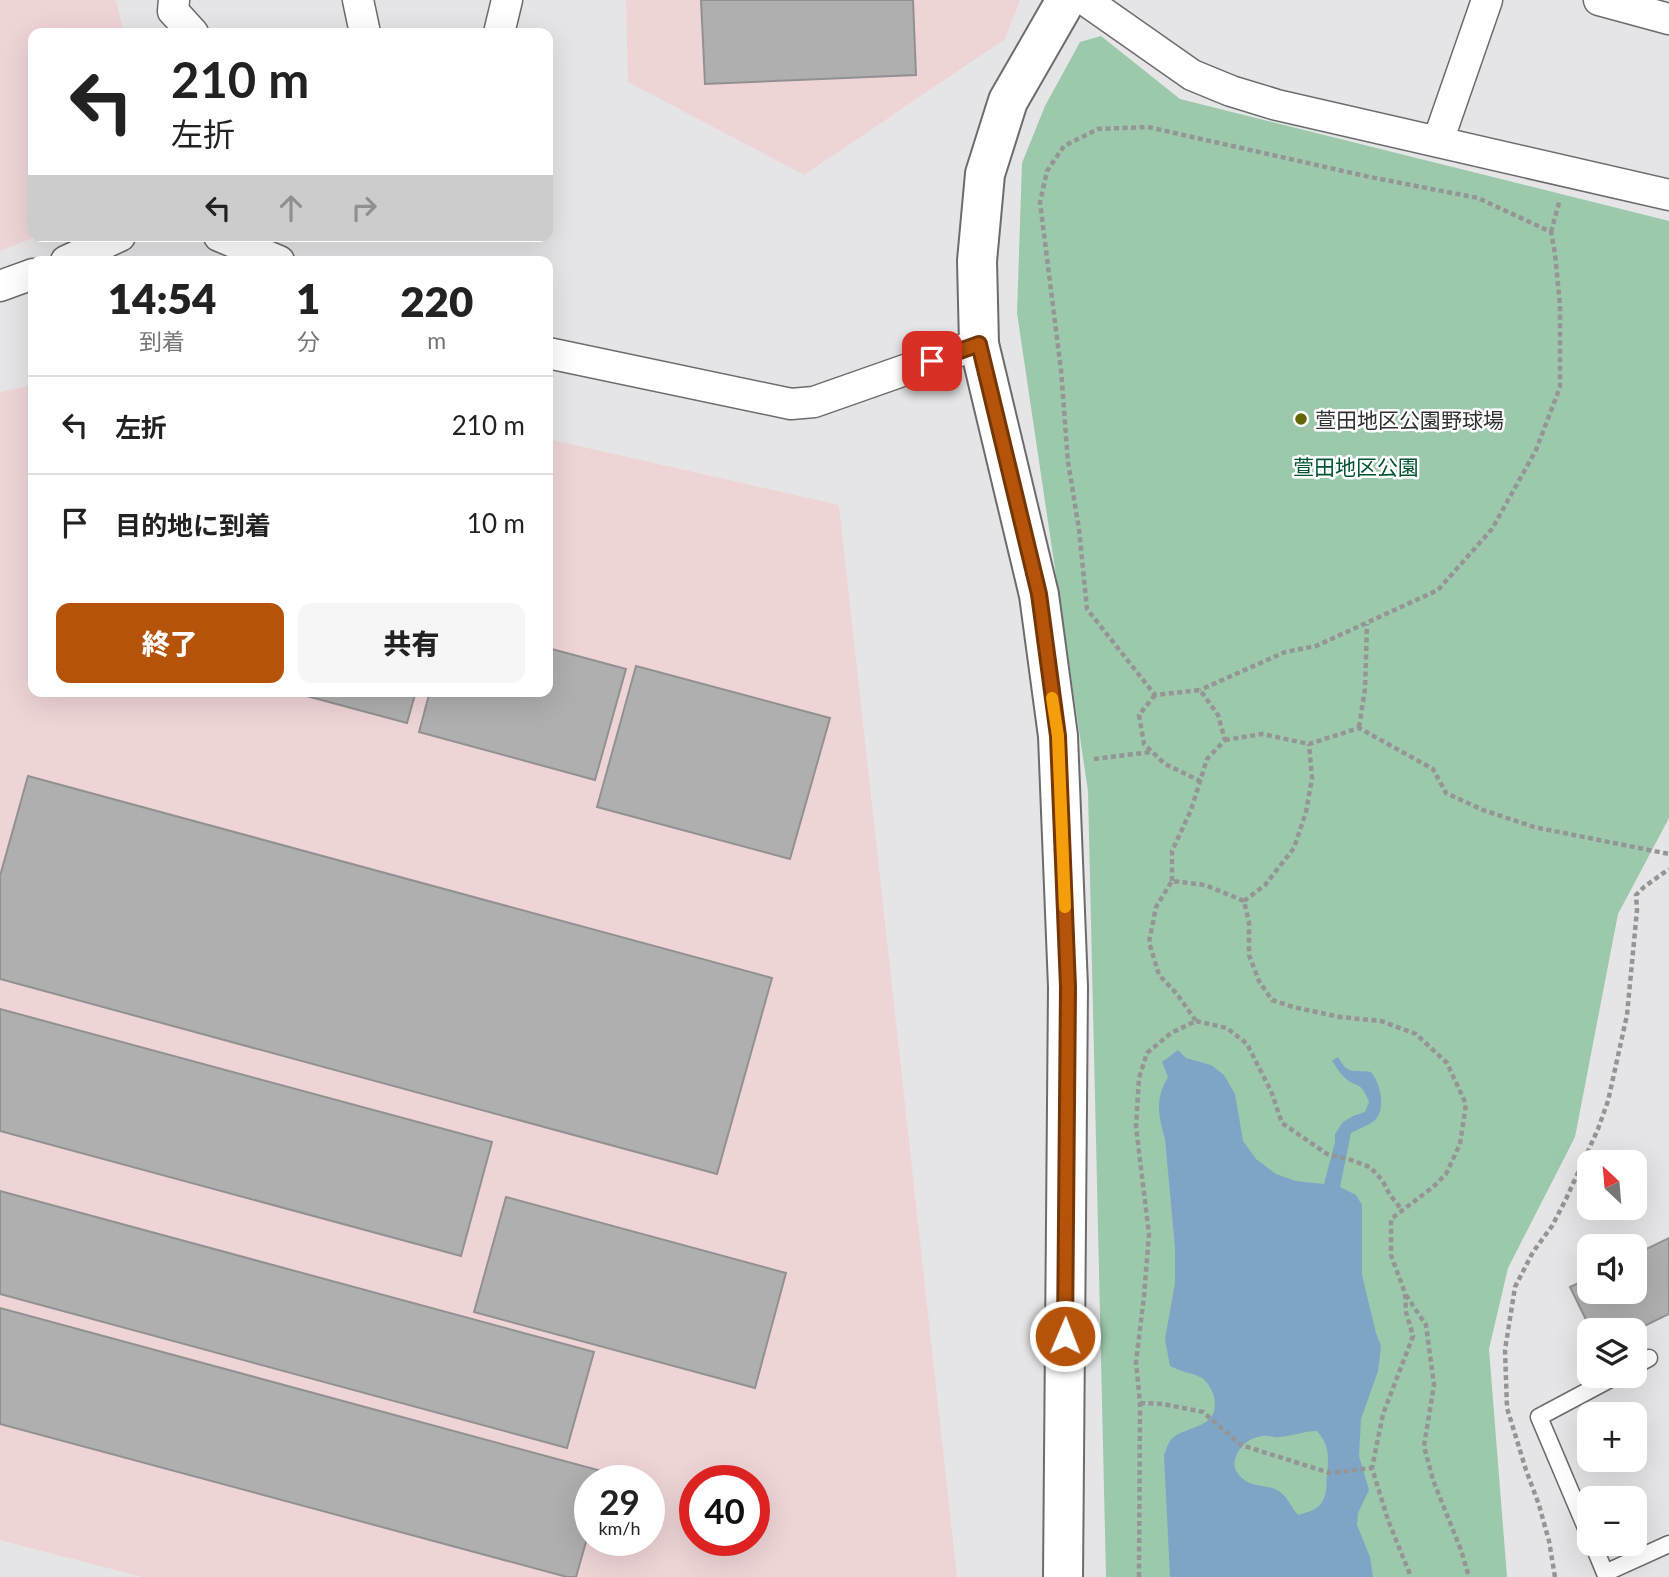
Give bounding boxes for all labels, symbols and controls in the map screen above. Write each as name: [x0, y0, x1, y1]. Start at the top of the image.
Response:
text: 210 m: [171, 50, 309, 108]
icon: left: [56, 56, 147, 147]
text: 左折: [171, 114, 235, 153]
icon: left: [199, 189, 237, 227]
icon: ahead: [272, 189, 310, 227]
icon: right: [345, 189, 383, 227]
text: 14:54: [108, 273, 216, 323]
text: 1: [296, 273, 320, 323]
text: 220: [400, 276, 473, 326]
text: m: [427, 326, 446, 354]
text: 到着: [139, 327, 185, 355]
text: 分: [297, 327, 320, 355]
pin: [902, 331, 962, 391]
icon: arrive: [913, 342, 951, 380]
icon: left: [56, 406, 94, 444]
place label: 萱田地区公園野球場: [1315, 407, 1504, 432]
text: 210 m: [452, 409, 525, 441]
text: 左折: [115, 411, 167, 443]
marker: 萱田地区公園野球場: [1293, 411, 1309, 427]
park label: 萱田地区公園: [1293, 454, 1419, 479]
icon: arrive: [56, 504, 94, 542]
text: 10 m: [467, 507, 525, 539]
text: 目的地に到着: [115, 509, 271, 541]
button: 終了: [56, 603, 284, 683]
button: 共有: [298, 603, 525, 683]
north arrow: [1577, 1150, 1647, 1220]
map controls: [1577, 1150, 1647, 1556]
button: sound: [1577, 1234, 1647, 1304]
position arrow: [1028, 1299, 1102, 1373]
button: layers: [1577, 1318, 1647, 1388]
button: +: [1577, 1402, 1647, 1472]
speed limit sign: 40: [679, 1465, 770, 1556]
text: 29: [599, 1480, 640, 1522]
button: −: [1577, 1486, 1647, 1556]
text: km/h: [598, 1517, 641, 1539]

